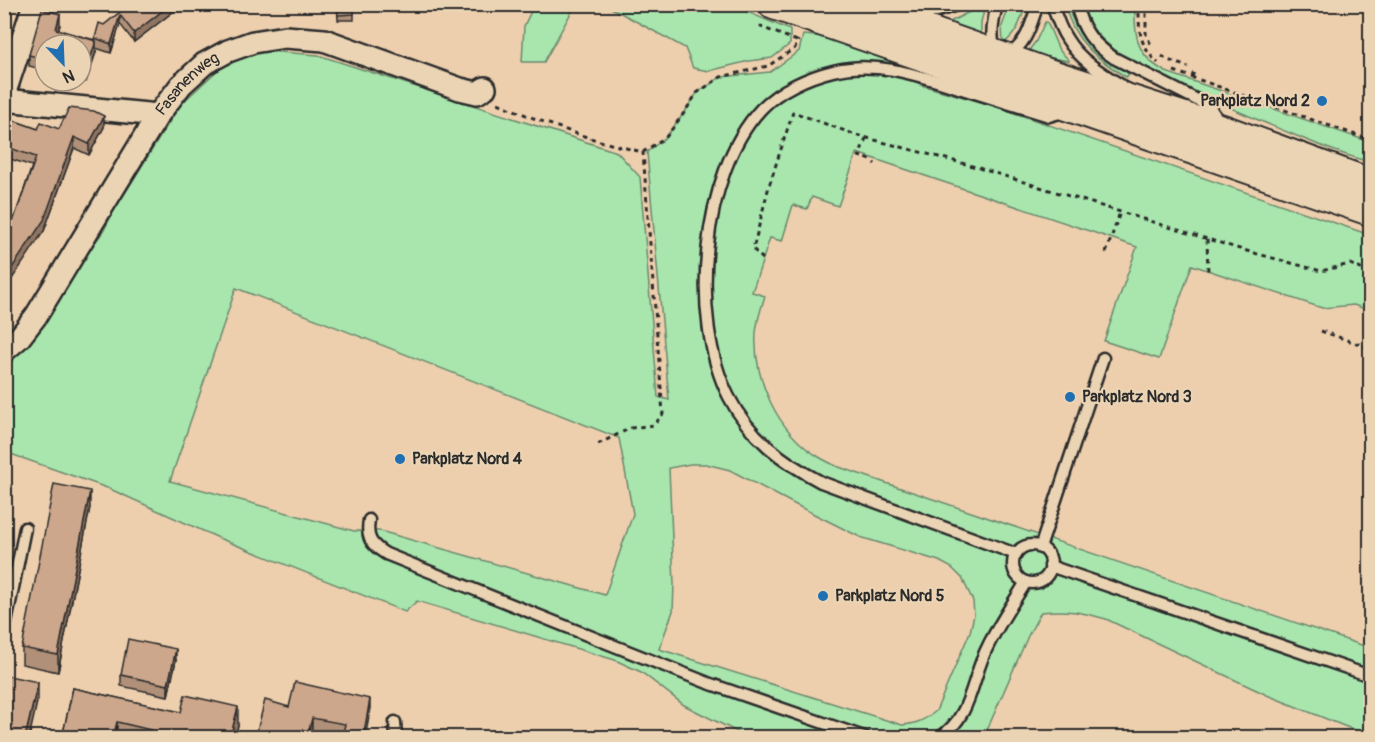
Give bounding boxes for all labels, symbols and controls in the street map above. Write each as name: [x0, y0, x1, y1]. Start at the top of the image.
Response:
north arrow: [33, 33, 93, 93]
street label: Fasanenweg: [151, 48, 223, 120]
text: N: [59, 65, 77, 87]
place label: Parkplatz Nord 2: [1200, 91, 1310, 111]
marker: Parkplatz Nord 2: [1315, 94, 1329, 108]
place label: Parkplatz Nord 3: [1082, 387, 1192, 407]
marker: Parkplatz Nord 3: [1063, 390, 1077, 404]
place label: Parkplatz Nord 4: [412, 449, 523, 469]
marker: Parkplatz Nord 4: [393, 452, 407, 466]
place label: Parkplatz Nord 5: [835, 586, 945, 606]
marker: Parkplatz Nord 5: [816, 589, 830, 603]

